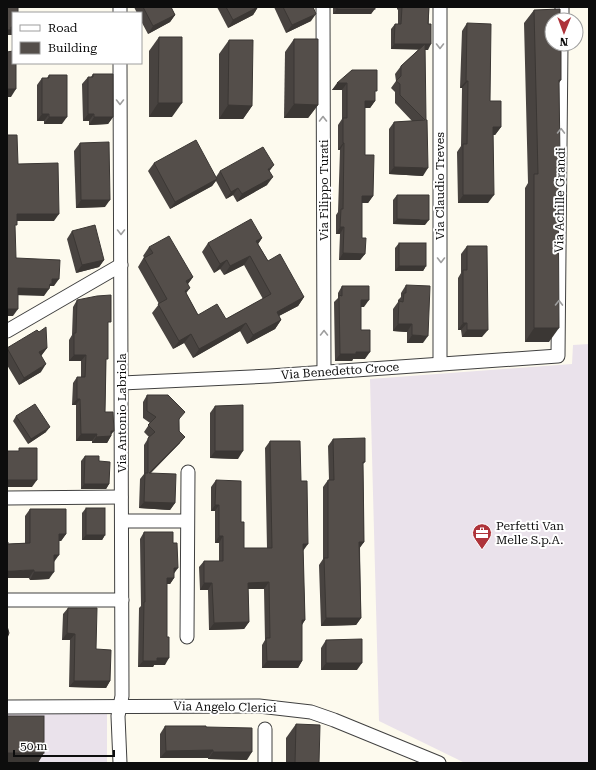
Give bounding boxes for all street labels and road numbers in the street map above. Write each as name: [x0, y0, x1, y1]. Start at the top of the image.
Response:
street label: Via Claudio Treves: [433, 132, 447, 240]
street label: Via Filippo Turati: [317, 139, 331, 241]
street label: Via Achille Grandi: [552, 147, 568, 253]
street label: Via Antonio Labriola: [115, 353, 129, 473]
street label: Via Benedetto Croce: [280, 360, 400, 382]
street label: Via Angelo Clerici: [173, 699, 277, 715]

